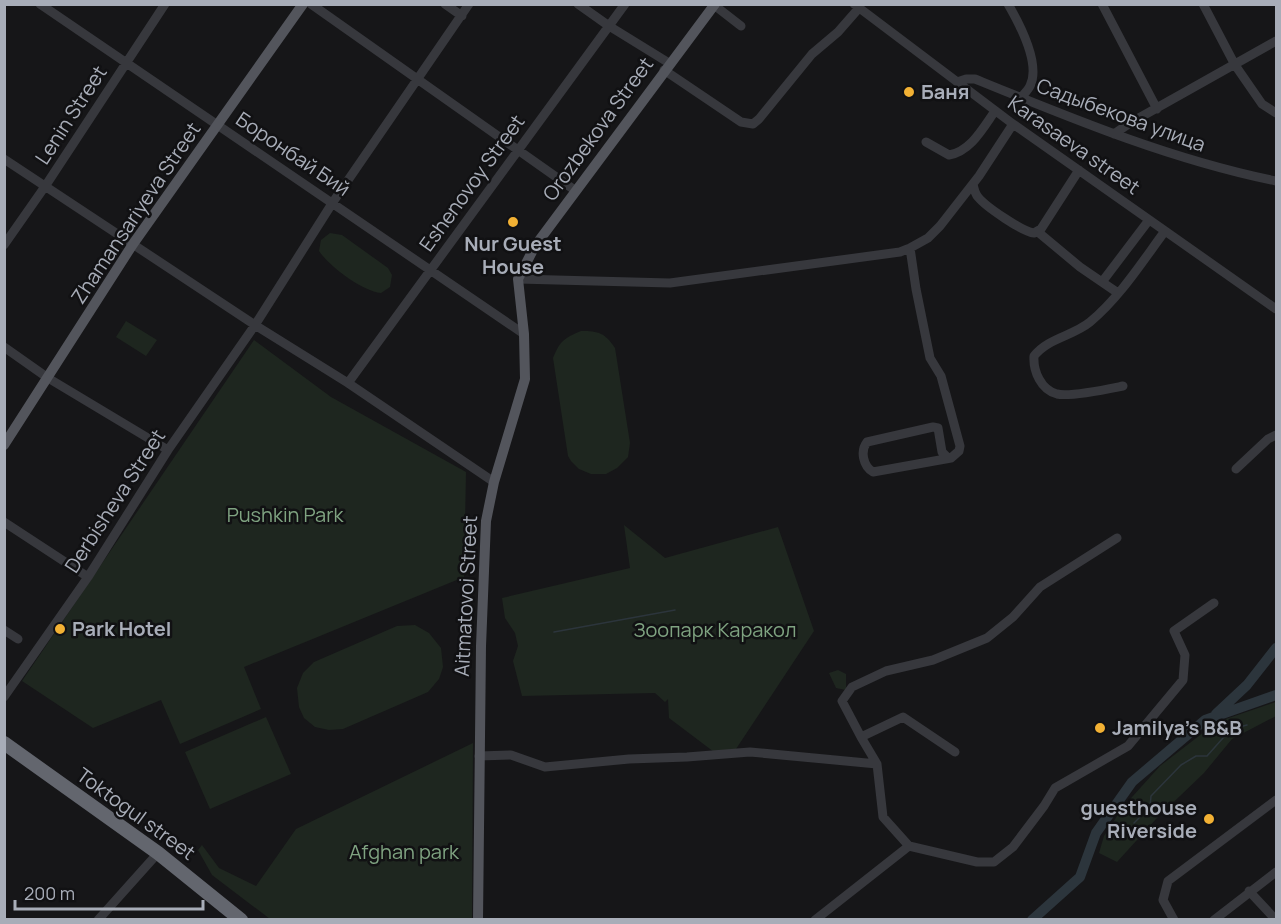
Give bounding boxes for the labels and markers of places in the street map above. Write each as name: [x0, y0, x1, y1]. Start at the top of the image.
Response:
place label: Баня: [921, 78, 969, 105]
marker: Баня: [902, 85, 916, 99]
marker: Nur Guest House: [506, 215, 520, 229]
place label: Nur Guest House: [464, 230, 562, 280]
place label: Park Hotel: [72, 615, 171, 642]
marker: Park Hotel: [53, 622, 67, 636]
place label: Jamilya's B&B: [1112, 714, 1242, 741]
marker: Jamilya's B&B: [1093, 721, 1107, 735]
place label: guesthouse Riverside: [1080, 794, 1197, 844]
marker: guesthouse Riverside: [1202, 812, 1216, 826]

